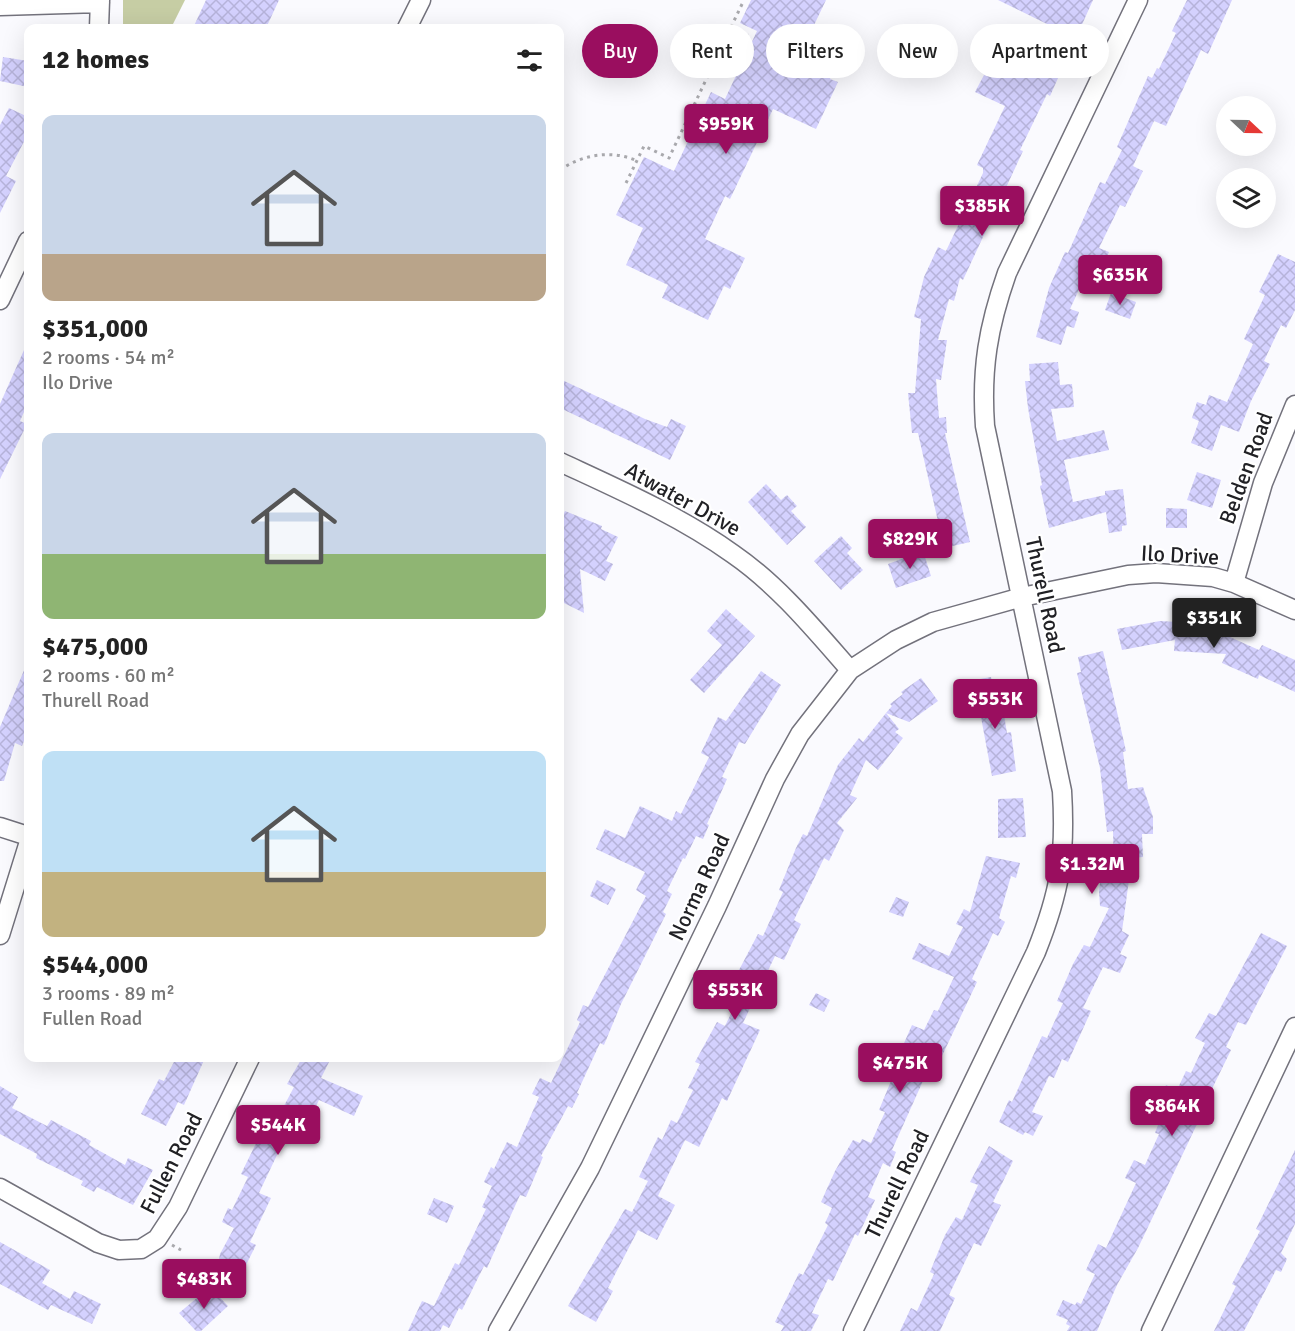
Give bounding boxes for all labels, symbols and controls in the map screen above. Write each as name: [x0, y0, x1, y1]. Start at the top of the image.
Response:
chip: Buy: [582, 24, 658, 78]
chip: Rent: [670, 24, 754, 78]
chip: Filters: [766, 24, 865, 78]
chip: New: [877, 24, 958, 78]
chip: Apartment: [970, 24, 1109, 78]
text: 12 homes: [42, 44, 149, 76]
icon: filters: [513, 44, 546, 77]
north arrow: [1216, 96, 1276, 156]
map controls: [1216, 96, 1276, 228]
pin: $959K: [684, 104, 768, 155]
text: $959K: [698, 111, 754, 136]
icon: home: [240, 154, 348, 262]
button: layers: [1216, 168, 1276, 228]
pin: $385K: [940, 186, 1024, 237]
text: $385K: [954, 193, 1010, 218]
pin: $635K: [1078, 255, 1162, 306]
text: $635K: [1092, 262, 1148, 287]
text: $351,000: [42, 313, 148, 345]
text: 2 rooms · 54 m²: [42, 345, 175, 370]
text: Ilo Drive: [42, 370, 113, 395]
street label: Belden Road: [1213, 408, 1279, 528]
street label: Atwater Drive: [620, 456, 746, 542]
icon: home: [240, 472, 348, 580]
pin: $829K: [868, 519, 952, 570]
text: $829K: [882, 526, 938, 551]
street label: Thurell Road: [1020, 534, 1070, 656]
street label: Ilo Drive: [1140, 539, 1220, 571]
pin: $351K: [1172, 598, 1256, 649]
text: $351K: [1186, 605, 1242, 630]
text: $475,000: [42, 631, 148, 663]
text: 2 rooms · 60 m²: [42, 663, 175, 688]
pin: $553K: [953, 679, 1037, 730]
text: $553K: [967, 686, 1023, 711]
text: Thurell Road: [42, 688, 149, 713]
icon: home: [240, 790, 348, 898]
street label: Norma Road: [662, 829, 736, 945]
pin: $1.32M: [1043, 844, 1141, 895]
text: $1.32M: [1059, 851, 1125, 876]
text: $544,000: [42, 949, 148, 981]
pin: $553K: [693, 970, 777, 1021]
text: $553K: [707, 977, 763, 1002]
text: 3 rooms · 89 m²: [42, 981, 175, 1006]
text: Fullen Road: [42, 1006, 142, 1031]
pin: $475K: [858, 1043, 942, 1094]
text: $475K: [872, 1050, 928, 1075]
pin: $864K: [1130, 1086, 1214, 1137]
text: $864K: [1144, 1093, 1200, 1118]
pin: $544K: [236, 1105, 320, 1156]
street label: Fullen Road: [134, 1108, 208, 1218]
text: $544K: [250, 1112, 306, 1137]
street label: Thurell Road: [859, 1125, 935, 1243]
pin: $483K: [162, 1259, 246, 1310]
text: $483K: [176, 1266, 232, 1291]

